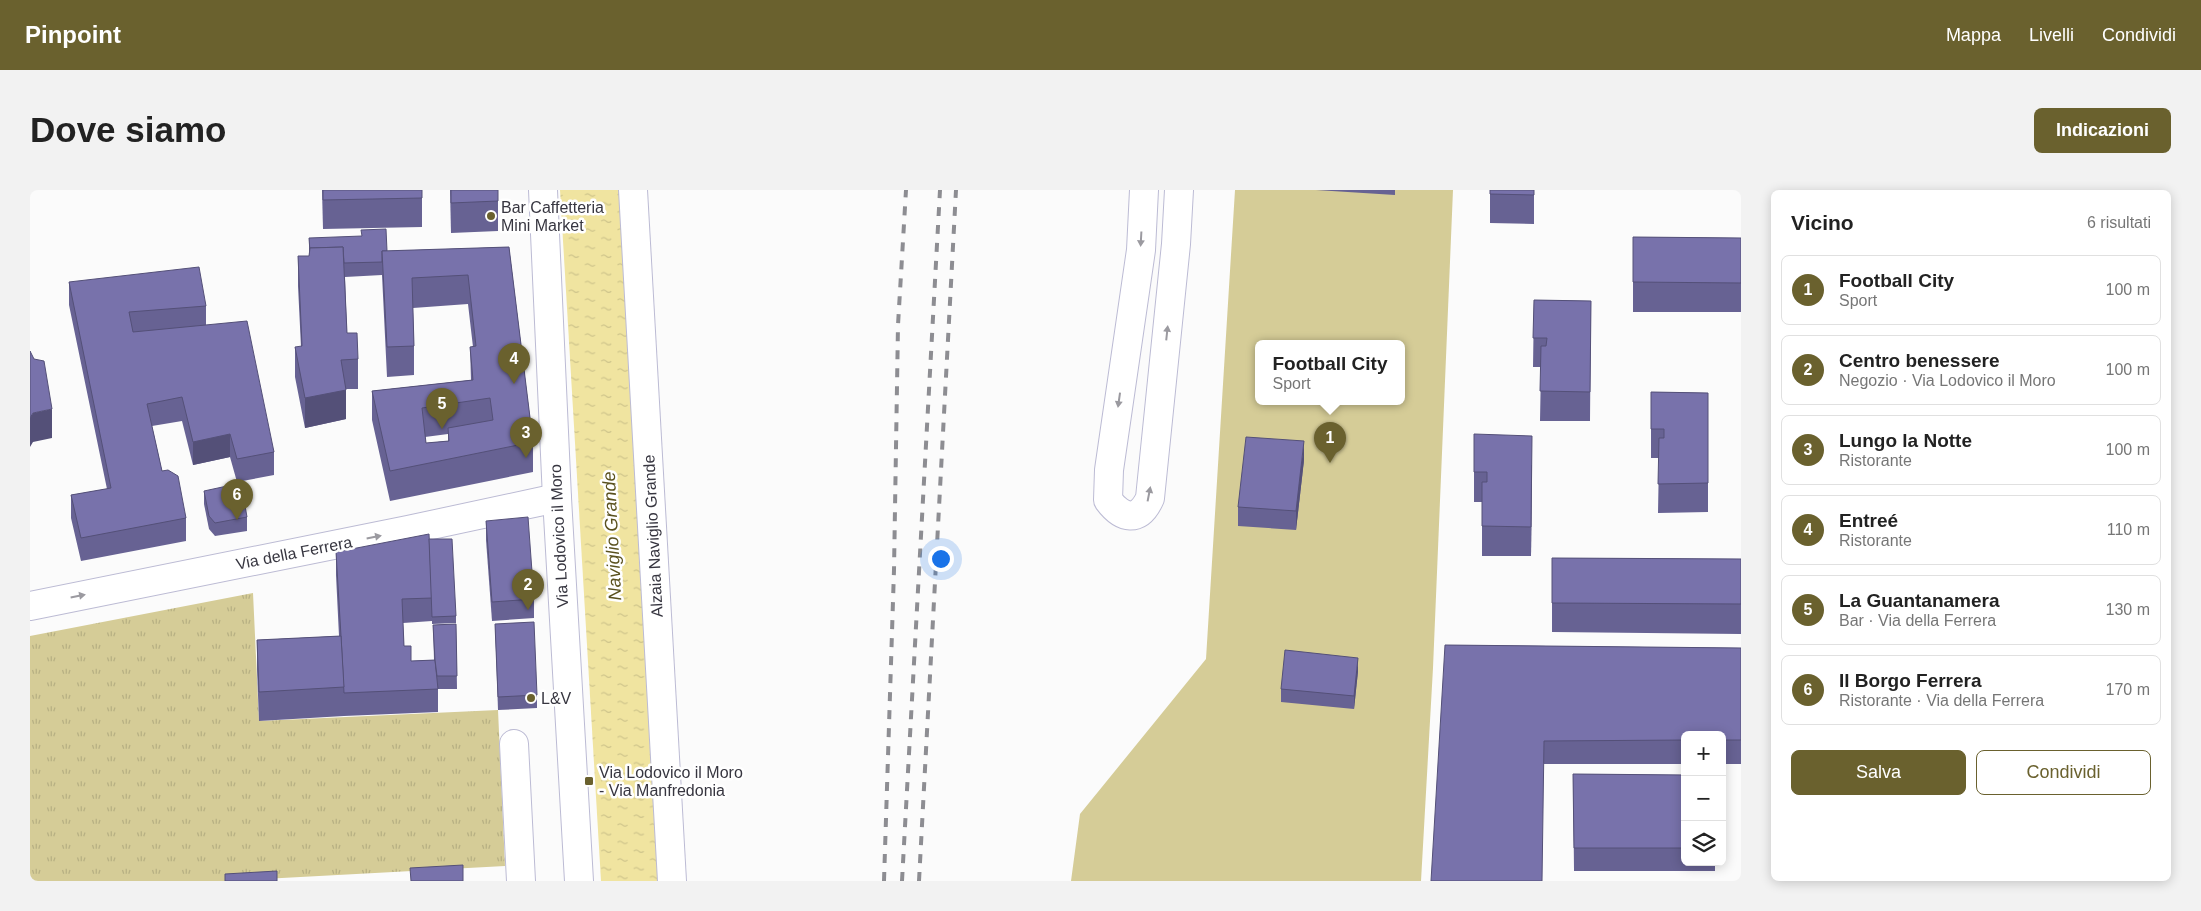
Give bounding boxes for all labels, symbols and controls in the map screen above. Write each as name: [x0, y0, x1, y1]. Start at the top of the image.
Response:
text: Pinpoint: [25, 21, 121, 48]
text: Mappa: [1946, 25, 2001, 45]
text: Livelli: [2029, 25, 2074, 45]
text: Condividi: [2102, 25, 2176, 45]
button: Indicazioni: [2034, 108, 2171, 153]
text: Dove siamo: [30, 110, 226, 149]
place label: Bar Caffetteria Mini Market: [501, 199, 604, 234]
marker: Bar Caffetteria Mini Market: [485, 210, 497, 222]
text: Vicino: [1791, 211, 1854, 234]
text: 6 risultati: [2087, 214, 2151, 231]
one-way arrow: [1137, 231, 1145, 247]
text: Football City: [1839, 270, 1954, 291]
text: 1: [1804, 281, 1812, 298]
text: 100 m: [2106, 281, 2150, 298]
text: Sport: [1839, 292, 1877, 309]
one-way arrow: [1163, 324, 1171, 340]
popup: [1255, 340, 1405, 405]
pin: 4: [498, 343, 530, 384]
text: Centro benessere: [1839, 350, 2000, 371]
text: Football City: [1272, 353, 1388, 374]
text: 2: [1804, 361, 1812, 378]
text: 100 m: [2106, 361, 2150, 378]
text: Negozio · Via Lodovico il Moro: [1839, 372, 2056, 389]
text: Sport: [1272, 375, 1311, 392]
pin: 5: [426, 388, 458, 429]
one-way arrow: [1115, 392, 1123, 408]
pin: 3: [510, 417, 542, 458]
pin: 1: [1314, 422, 1346, 463]
text: Lungo la Notte: [1839, 430, 1972, 451]
text: 3: [1804, 441, 1812, 458]
text: 100 m: [2106, 441, 2150, 458]
text: Ristorante: [1839, 452, 1912, 469]
street label: Alzaia Naviglio Grande: [640, 454, 666, 618]
street label: Via Lodovico il Moro: [547, 464, 571, 608]
water label: Naviglio Grande: [599, 471, 625, 601]
pin: 6: [221, 479, 253, 520]
one-way arrow: [1146, 486, 1154, 502]
text: Entreé: [1839, 510, 1898, 531]
text: 4: [1804, 521, 1812, 538]
text: 110 m: [2107, 521, 2150, 538]
text: Ristorante: [1839, 532, 1912, 549]
street label: Via della Ferrera: [234, 533, 354, 573]
one-way arrow: [367, 533, 382, 541]
your location: [928, 546, 954, 572]
pin: 2: [512, 569, 544, 610]
text: La Guantanamera: [1839, 590, 2000, 611]
one-way arrow: [70, 592, 86, 600]
text: 5: [1804, 601, 1812, 618]
text: 130 m: [2106, 601, 2150, 618]
text: Bar · Via della Ferrera: [1839, 612, 1996, 629]
text: Il Borgo Ferrera: [1839, 670, 1982, 691]
text: 6: [1804, 681, 1812, 698]
text: 170 m: [2106, 681, 2150, 698]
place label: L&V: [541, 690, 572, 707]
marker: L&V: [525, 692, 537, 704]
text: Ristorante · Via della Ferrera: [1839, 692, 2044, 709]
map controls: [1681, 731, 1726, 866]
button: +: [1681, 731, 1726, 776]
button: Salva: [1791, 750, 1966, 795]
button: Condividi: [1976, 750, 2151, 795]
place label: Via Lodovico il Moro - Via Manfredonia: [599, 764, 743, 799]
marker: Via Lodovico il Moro - Via Manfredonia: [583, 775, 595, 787]
button: −: [1681, 776, 1726, 821]
button: layers: [1681, 821, 1726, 866]

